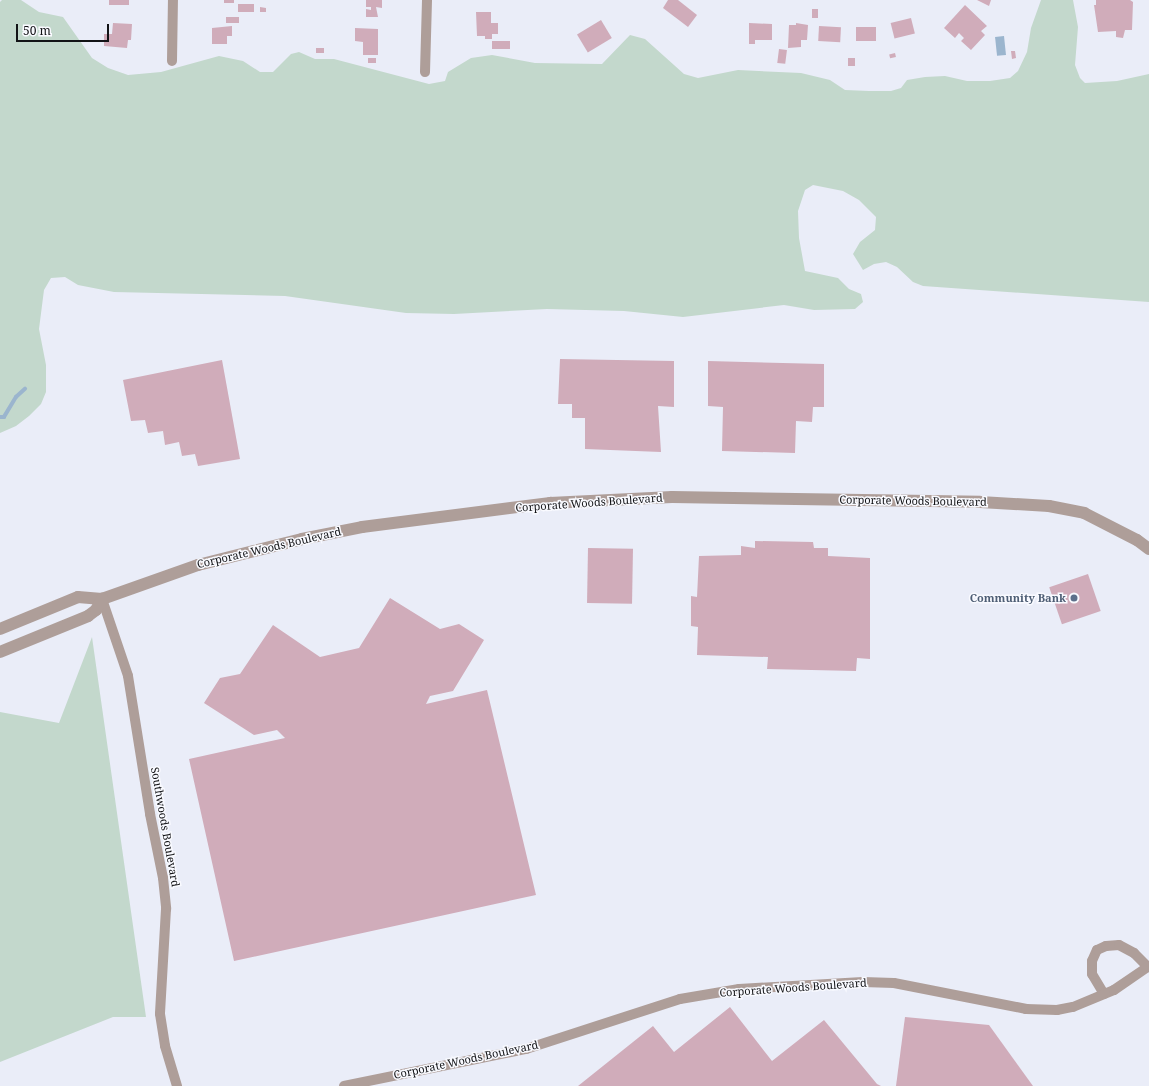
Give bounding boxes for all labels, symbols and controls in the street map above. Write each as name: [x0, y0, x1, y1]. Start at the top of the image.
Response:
scale bar: [18, 16, 111, 42]
text: 50 m: [23, 22, 51, 39]
street label: Corporate Woods Boulevard: [515, 491, 663, 515]
street label: Corporate Woods Boulevard: [839, 493, 987, 509]
street label: Corporate Woods Boulevard: [196, 525, 342, 571]
place label: Community Bank: [970, 591, 1066, 605]
marker: Community Bank: [1069, 593, 1079, 603]
street label: Southwoods Boulevard: [148, 766, 182, 888]
street label: Corporate Woods Boulevard: [719, 976, 867, 1000]
street label: Corporate Woods Boulevard: [392, 1038, 540, 1082]

